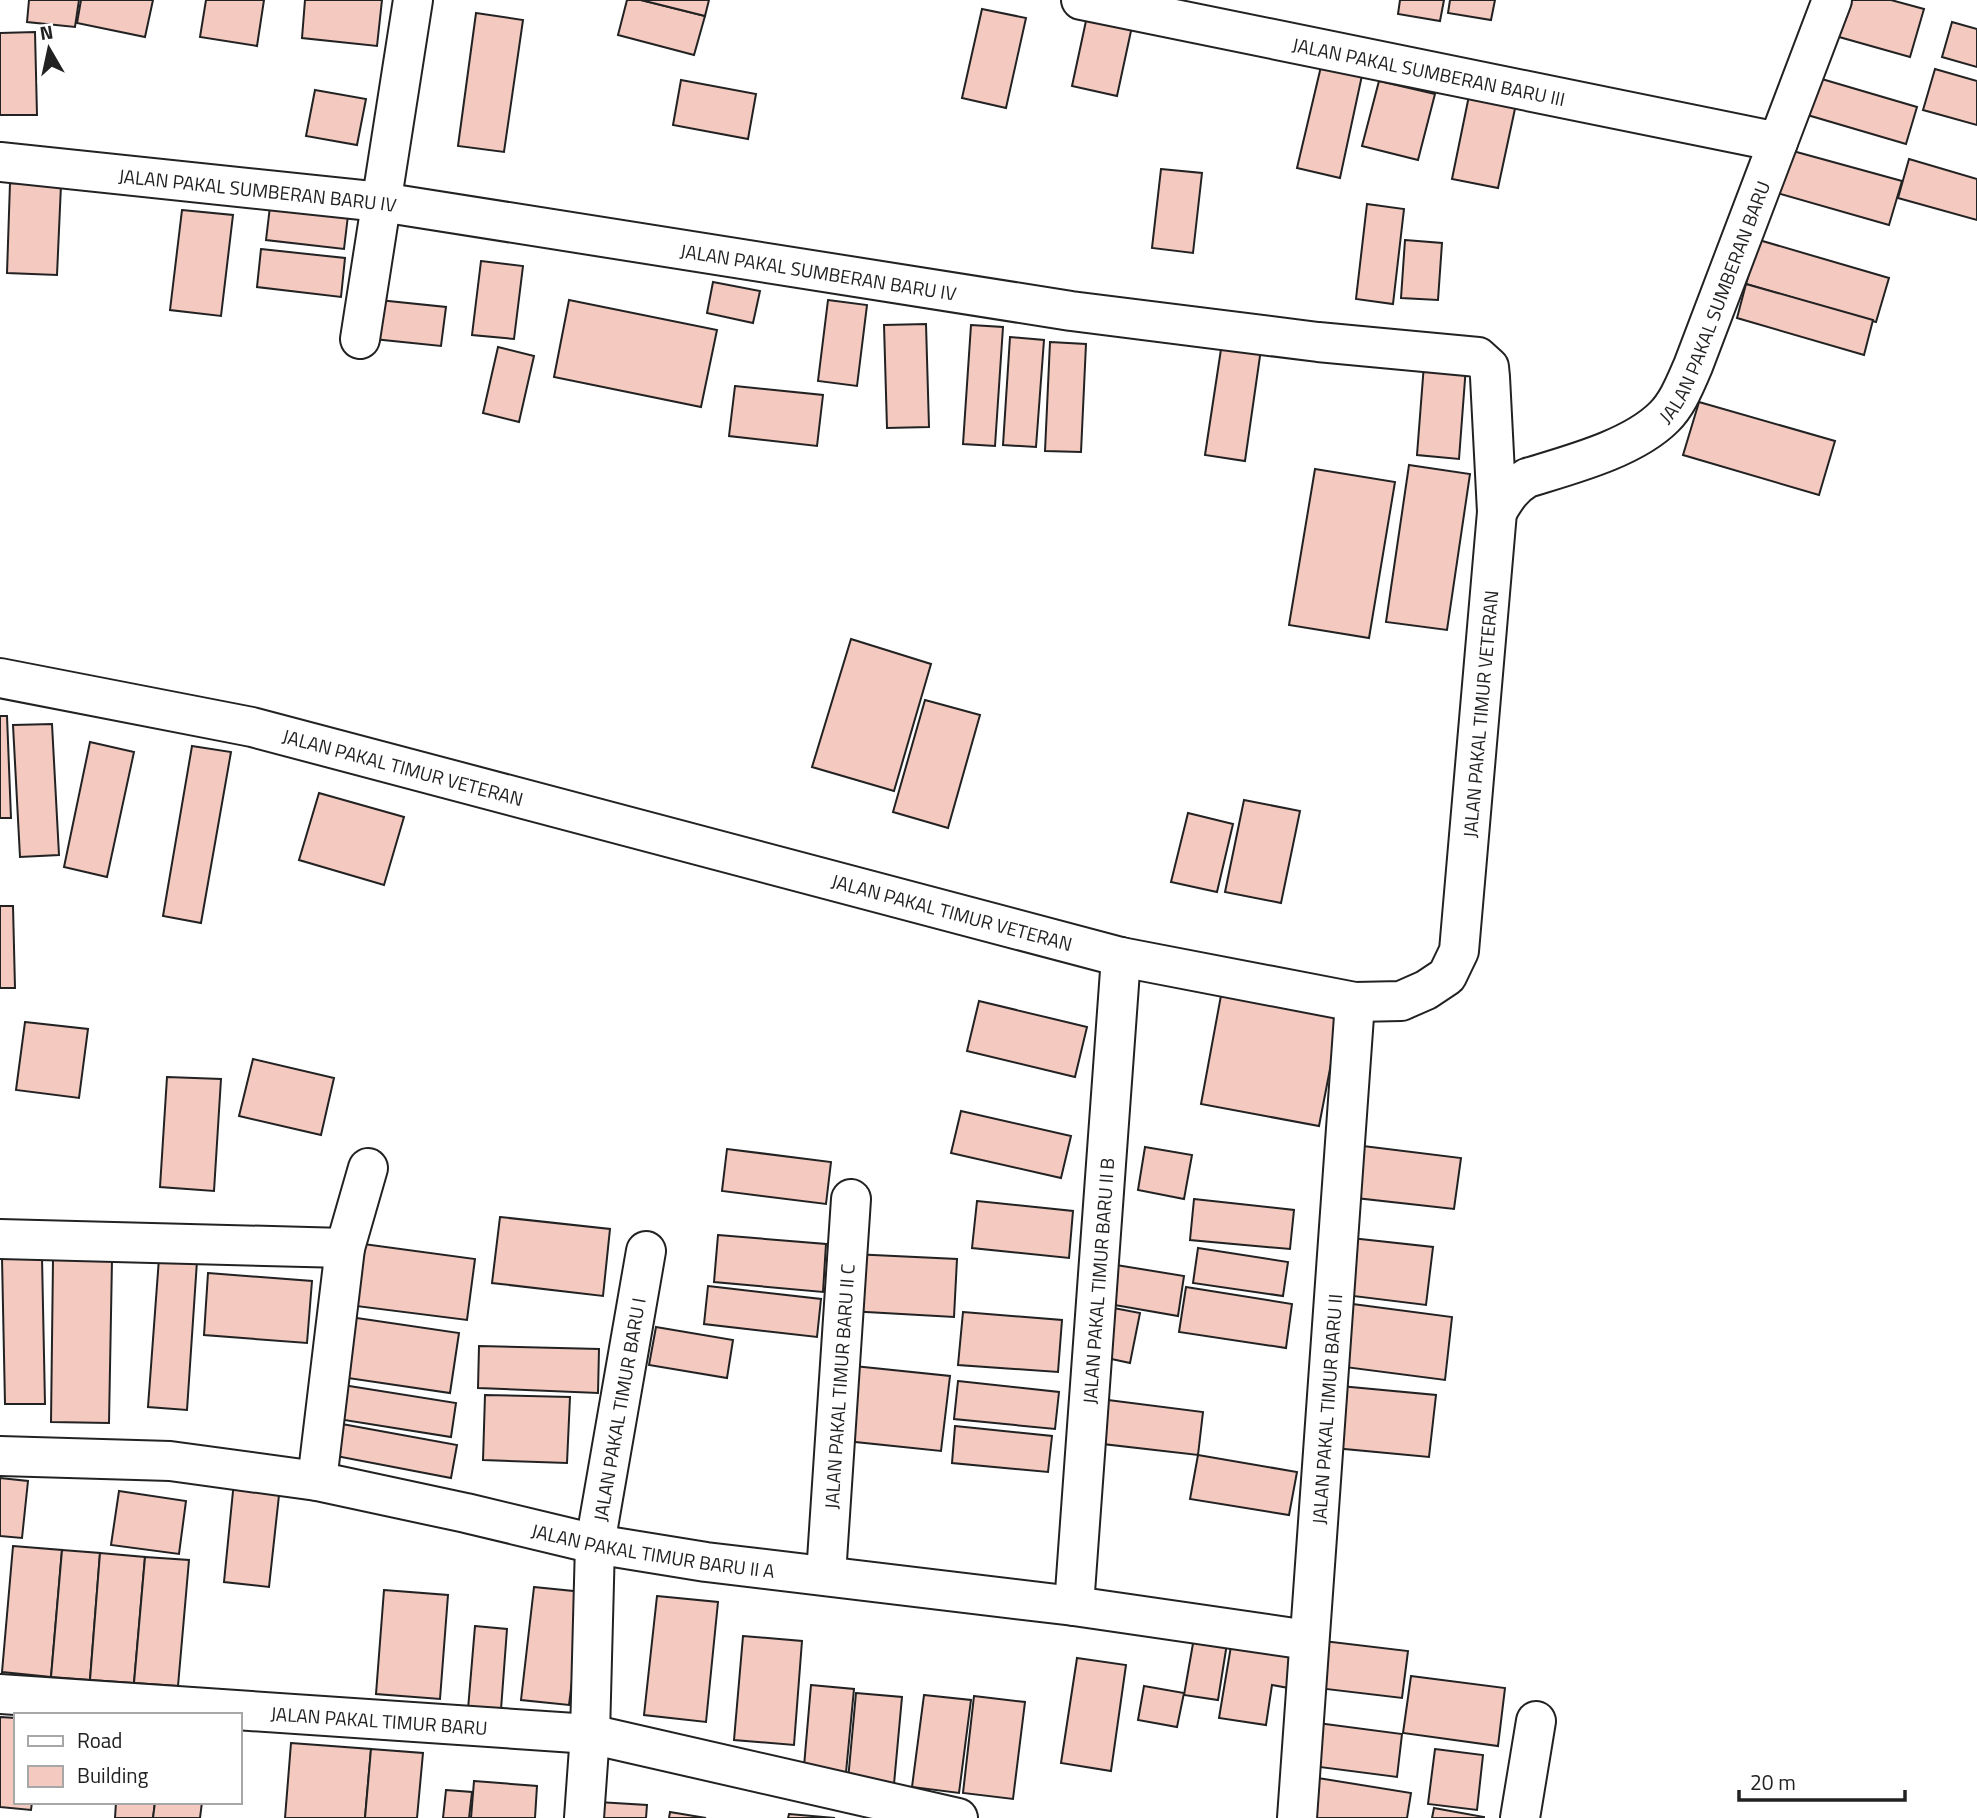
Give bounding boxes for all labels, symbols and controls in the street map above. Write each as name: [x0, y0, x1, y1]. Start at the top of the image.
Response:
north arrow: [14, 14, 84, 84]
text: N: [37, 16, 55, 47]
street label: JALAN PAKAL SUMBERAN BARU III: [1290, 29, 1568, 113]
street label: JALAN PAKAL SUMBERAN BARU IV: [117, 160, 399, 219]
street label: JALAN PAKAL SUMBERAN BARU: [1652, 176, 1777, 429]
street label: JALAN PAKAL SUMBERAN BARU IV: [678, 235, 959, 307]
street label: JALAN PAKAL TIMUR VETERAN: [1455, 589, 1505, 839]
street label: JALAN PAKAL TIMUR VETERAN: [279, 721, 527, 813]
street label: JALAN PAKAL TIMUR VETERAN: [828, 866, 1076, 958]
street label: JALAN PAKAL TIMUR BARU II B: [1074, 1157, 1121, 1405]
street label: JALAN PAKAL TIMUR BARU II C: [816, 1263, 861, 1510]
street label: JALAN PAKAL TIMUR BARU II: [1303, 1293, 1349, 1525]
street label: JALAN PAKAL TIMUR BARU I: [585, 1295, 652, 1523]
street label: JALAN PAKAL TIMUR BARU II A: [529, 1515, 777, 1585]
street label: JALAN PAKAL TIMUR BARU: [270, 1698, 489, 1742]
legend: [14, 1713, 242, 1804]
text: Road: [77, 1724, 122, 1756]
scale bar: [1739, 1758, 1905, 1802]
text: Building: [77, 1759, 149, 1791]
text: 20 m: [1750, 1766, 1796, 1798]

